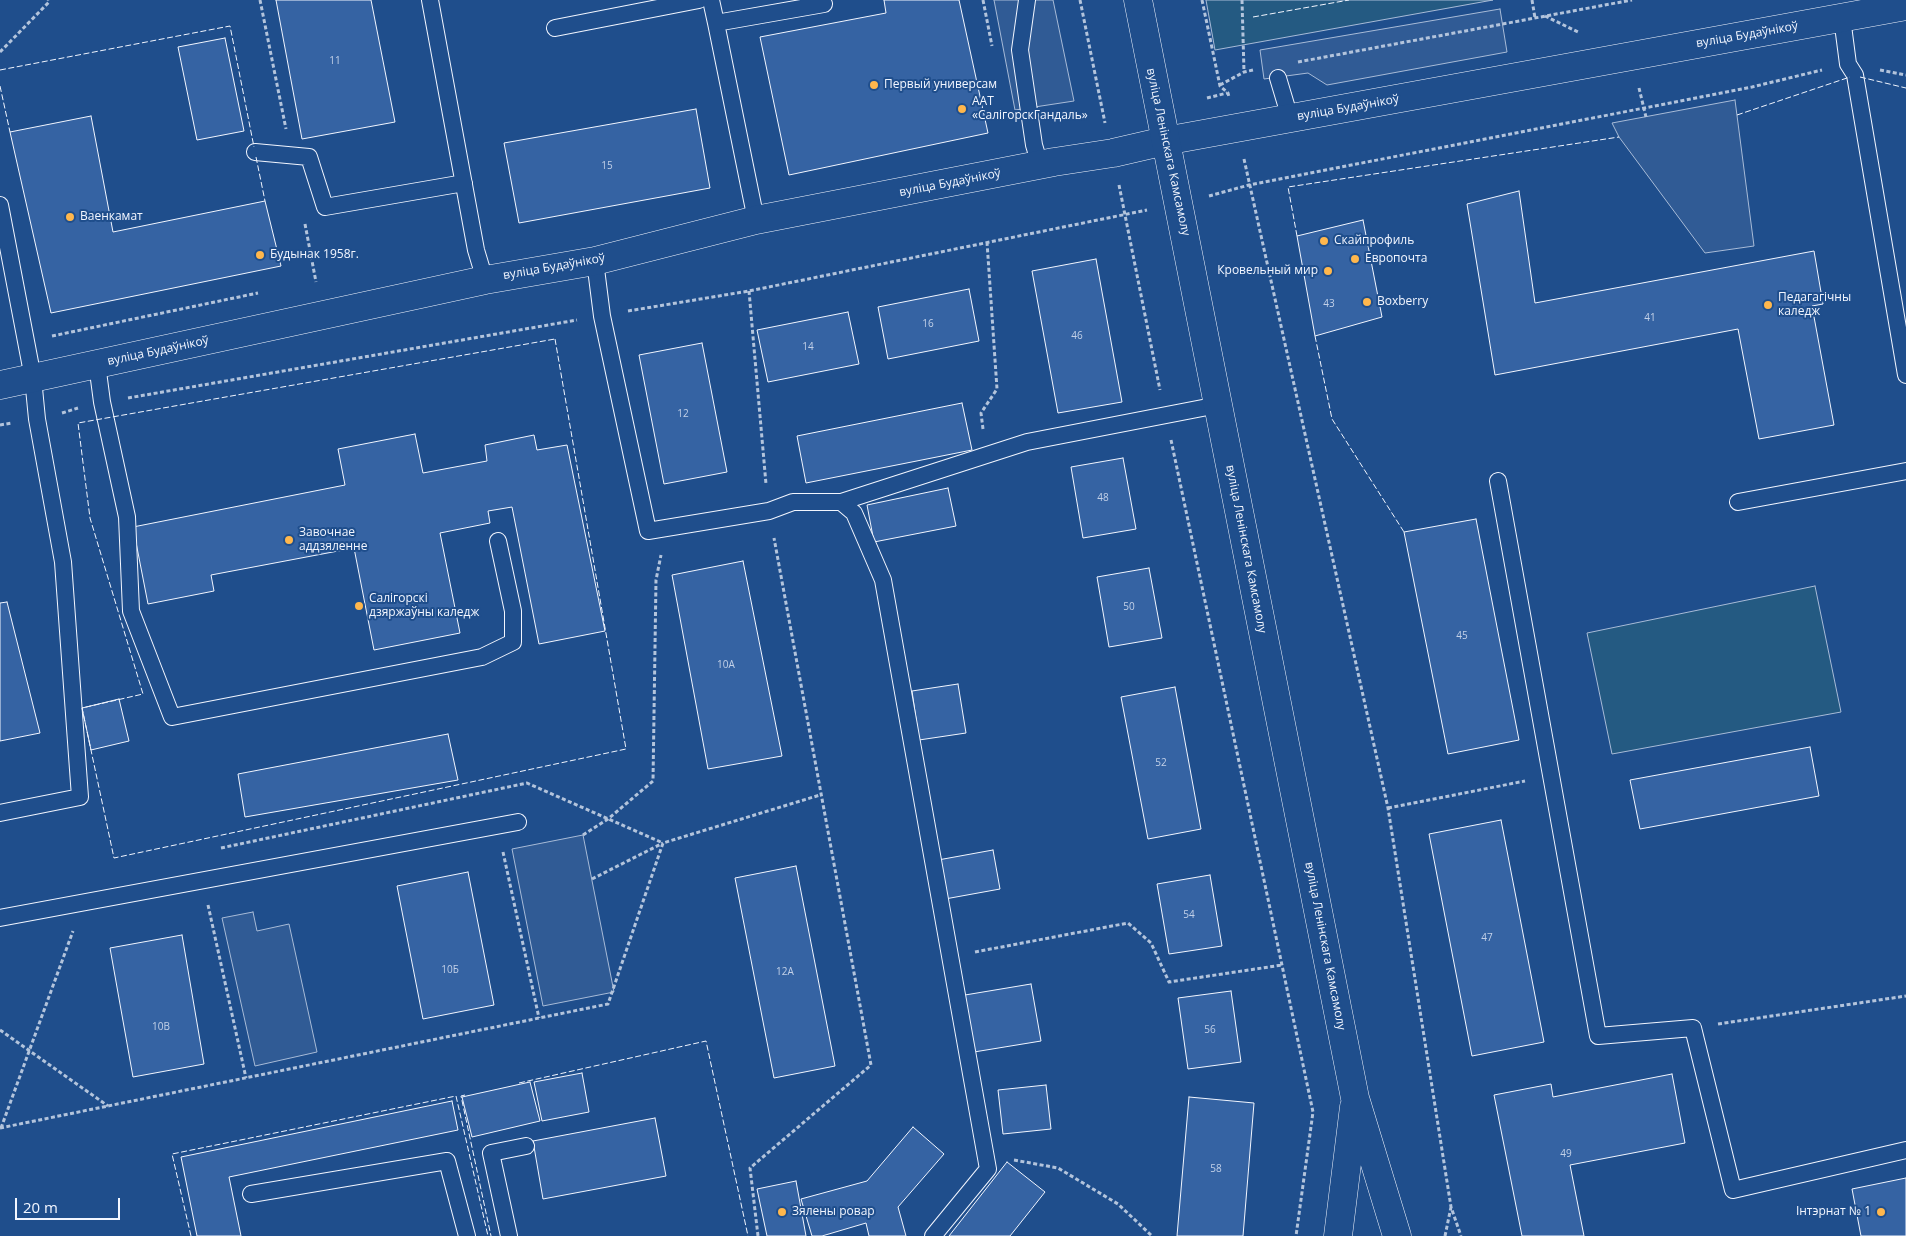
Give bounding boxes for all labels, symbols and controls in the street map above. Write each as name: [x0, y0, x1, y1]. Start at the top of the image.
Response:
street label: вуліца Будаўнікоў: [1695, 19, 1799, 51]
house number: 11: [329, 55, 341, 67]
street label: вуліца Ленінскага Камсамолу: [1143, 67, 1193, 237]
place label: Первый универсам: [884, 78, 997, 92]
marker: Первый универсам: [868, 79, 880, 91]
street label: вуліца Будаўнікоў: [1296, 92, 1400, 124]
place label: ААТ «СалігорскГандаль»: [972, 95, 1088, 123]
marker: ААТ «СалігорскГандаль»: [956, 103, 968, 115]
house number: 15: [601, 160, 613, 172]
street label: вуліца Будаўнікоў: [898, 166, 1002, 200]
place label: Ваенкамат: [80, 210, 143, 224]
marker: Ваенкамат: [64, 211, 76, 223]
place label: Скайпрофиль: [1334, 234, 1414, 248]
marker: Скайпрофиль: [1318, 235, 1330, 247]
place label: Будынак 1958г.: [270, 248, 359, 262]
marker: Будынак 1958г.: [254, 249, 266, 261]
street label: вуліца Будаўнікоў: [502, 251, 606, 283]
place label: Европочта: [1365, 252, 1427, 266]
marker: Европочта: [1349, 253, 1361, 265]
place label: Кровельный мир: [1217, 264, 1318, 278]
marker: Кровельный мир: [1322, 265, 1334, 277]
place label: Педагагічны каледж: [1778, 291, 1851, 319]
place label: Boxberry: [1377, 295, 1428, 309]
marker: Boxberry: [1361, 296, 1373, 308]
house number: 43: [1323, 298, 1335, 310]
marker: Педагагічны каледж: [1762, 299, 1774, 311]
house number: 41: [1644, 312, 1656, 324]
house number: 16: [922, 318, 934, 330]
house number: 46: [1071, 330, 1083, 342]
street label: вуліца Будаўнікоў: [106, 333, 210, 369]
house number: 14: [802, 341, 814, 353]
house number: 12: [677, 408, 689, 420]
street label: вуліца Ленінскага Камсамолу: [1223, 464, 1269, 634]
house number: 48: [1097, 492, 1109, 504]
place label: Завочнае аддзяленне: [299, 526, 367, 554]
marker: Завочнае аддзяленне: [283, 534, 295, 546]
place label: Салігорскі дзяржаўны каледж: [369, 592, 479, 620]
marker: Салігорскі дзяржаўны каледж: [353, 600, 365, 612]
house number: 50: [1123, 601, 1135, 613]
house number: 45: [1456, 630, 1468, 642]
house number: 10А: [717, 659, 735, 671]
house number: 52: [1155, 757, 1167, 769]
street label: вуліца Ленінскага Камсамолу: [1302, 861, 1348, 1031]
house number: 54: [1183, 909, 1195, 921]
house number: 47: [1481, 932, 1493, 944]
house number: 10Б: [441, 964, 459, 976]
house number: 12А: [776, 966, 794, 978]
house number: 10В: [152, 1021, 170, 1033]
house number: 56: [1204, 1024, 1216, 1036]
house number: 49: [1560, 1148, 1572, 1160]
house number: 58: [1210, 1163, 1222, 1175]
scale bar: [18, 1188, 122, 1220]
text: 20 m: [23, 1197, 58, 1217]
place label: Зялены ровар: [792, 1205, 875, 1219]
place label: Інтэрнат № 1: [1796, 1205, 1871, 1219]
marker: Зялены ровар: [776, 1206, 788, 1218]
marker: Інтэрнат № 1: [1875, 1206, 1887, 1218]

